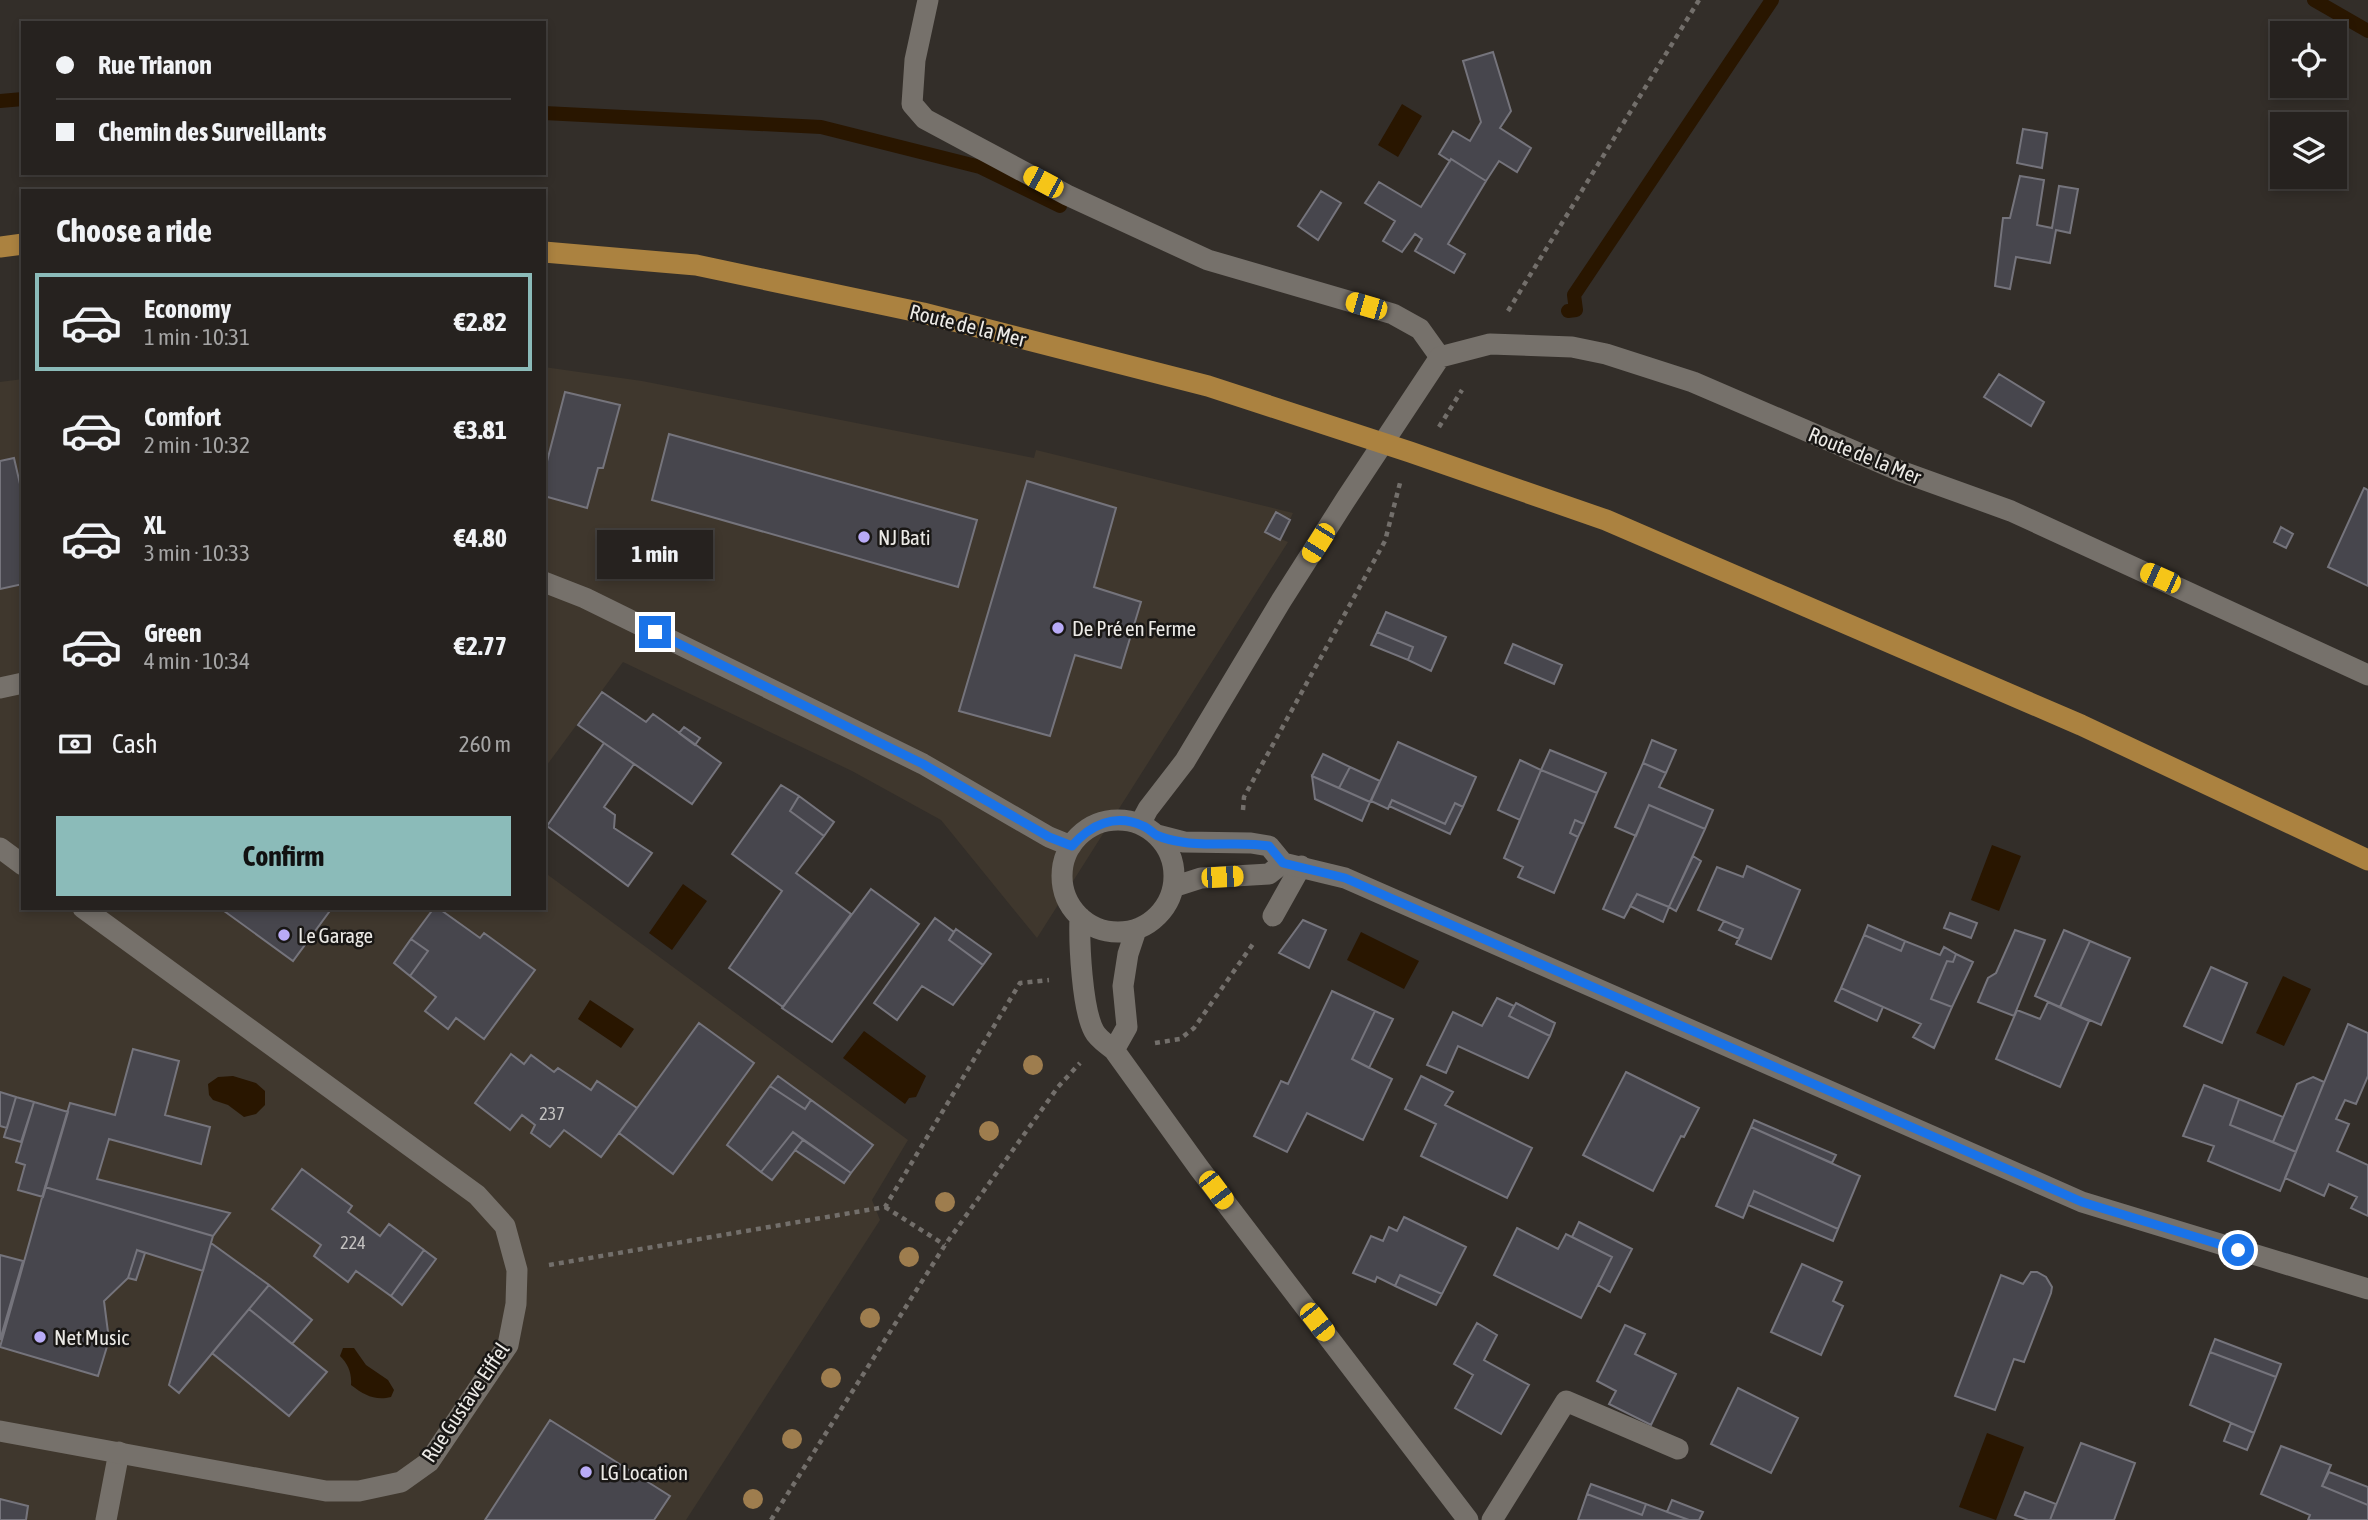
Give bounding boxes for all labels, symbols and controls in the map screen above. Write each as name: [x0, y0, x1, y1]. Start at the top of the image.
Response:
map controls: [2270, 21, 2347, 189]
button: locate: [2270, 21, 2347, 98]
text: Rue Trianon: [98, 50, 212, 80]
button: layers: [2270, 112, 2347, 189]
text: Chemin des Surveillants: [98, 117, 326, 147]
car: [1020, 163, 1067, 201]
text: Choose a ride: [56, 212, 212, 249]
car: [1343, 290, 1390, 322]
icon: car: [60, 291, 123, 354]
text: Economy: [144, 294, 231, 324]
street label: Route de la Mer: [907, 299, 1029, 351]
text: €2.82: [454, 307, 507, 337]
text: 1 min · 10:31: [144, 324, 250, 350]
icon: car: [60, 399, 123, 462]
text: Comfort: [144, 402, 221, 432]
text: €3.81: [454, 415, 507, 445]
street label: Route de la Mer: [1805, 422, 1925, 489]
text: 2 min · 10:32: [144, 432, 250, 458]
icon: car: [60, 507, 123, 570]
text: XL: [144, 510, 166, 540]
car: [1298, 520, 1339, 566]
text: €4.80: [454, 523, 507, 553]
place label: NJ Bati: [878, 525, 931, 549]
marker: NJ Bati: [856, 529, 872, 545]
callout: 1 min: [597, 530, 713, 580]
text: 3 min · 10:33: [144, 540, 250, 566]
text: 1 min: [632, 541, 678, 567]
car: [2137, 560, 2184, 596]
icon: car: [60, 615, 123, 678]
route end: [639, 616, 671, 648]
place label: De Pré en Ferme: [1072, 616, 1196, 640]
text: Green: [144, 618, 202, 648]
marker: De Pré en Ferme: [1050, 620, 1066, 636]
text: €2.77: [454, 631, 507, 661]
text: 4 min · 10:34: [144, 648, 250, 674]
icon: cash: [56, 725, 94, 763]
text: Cash: [112, 729, 158, 759]
text: 260 m: [459, 731, 511, 757]
button: Confirm: [56, 816, 511, 896]
car: [1201, 865, 1244, 889]
place label: Le Garage: [298, 923, 373, 947]
marker: Le Garage: [276, 927, 292, 943]
house number: 237: [539, 1103, 565, 1124]
car: [1195, 1167, 1238, 1213]
house number: 224: [340, 1232, 366, 1253]
route start: [2222, 1234, 2254, 1266]
car: [1296, 1299, 1339, 1345]
place label: Net Music: [54, 1325, 129, 1349]
marker: Net Music: [32, 1329, 48, 1345]
street label: Rue Gustave Eiffel: [416, 1337, 514, 1466]
place label: LG Location: [600, 1460, 688, 1484]
marker: LG Location: [578, 1464, 594, 1480]

